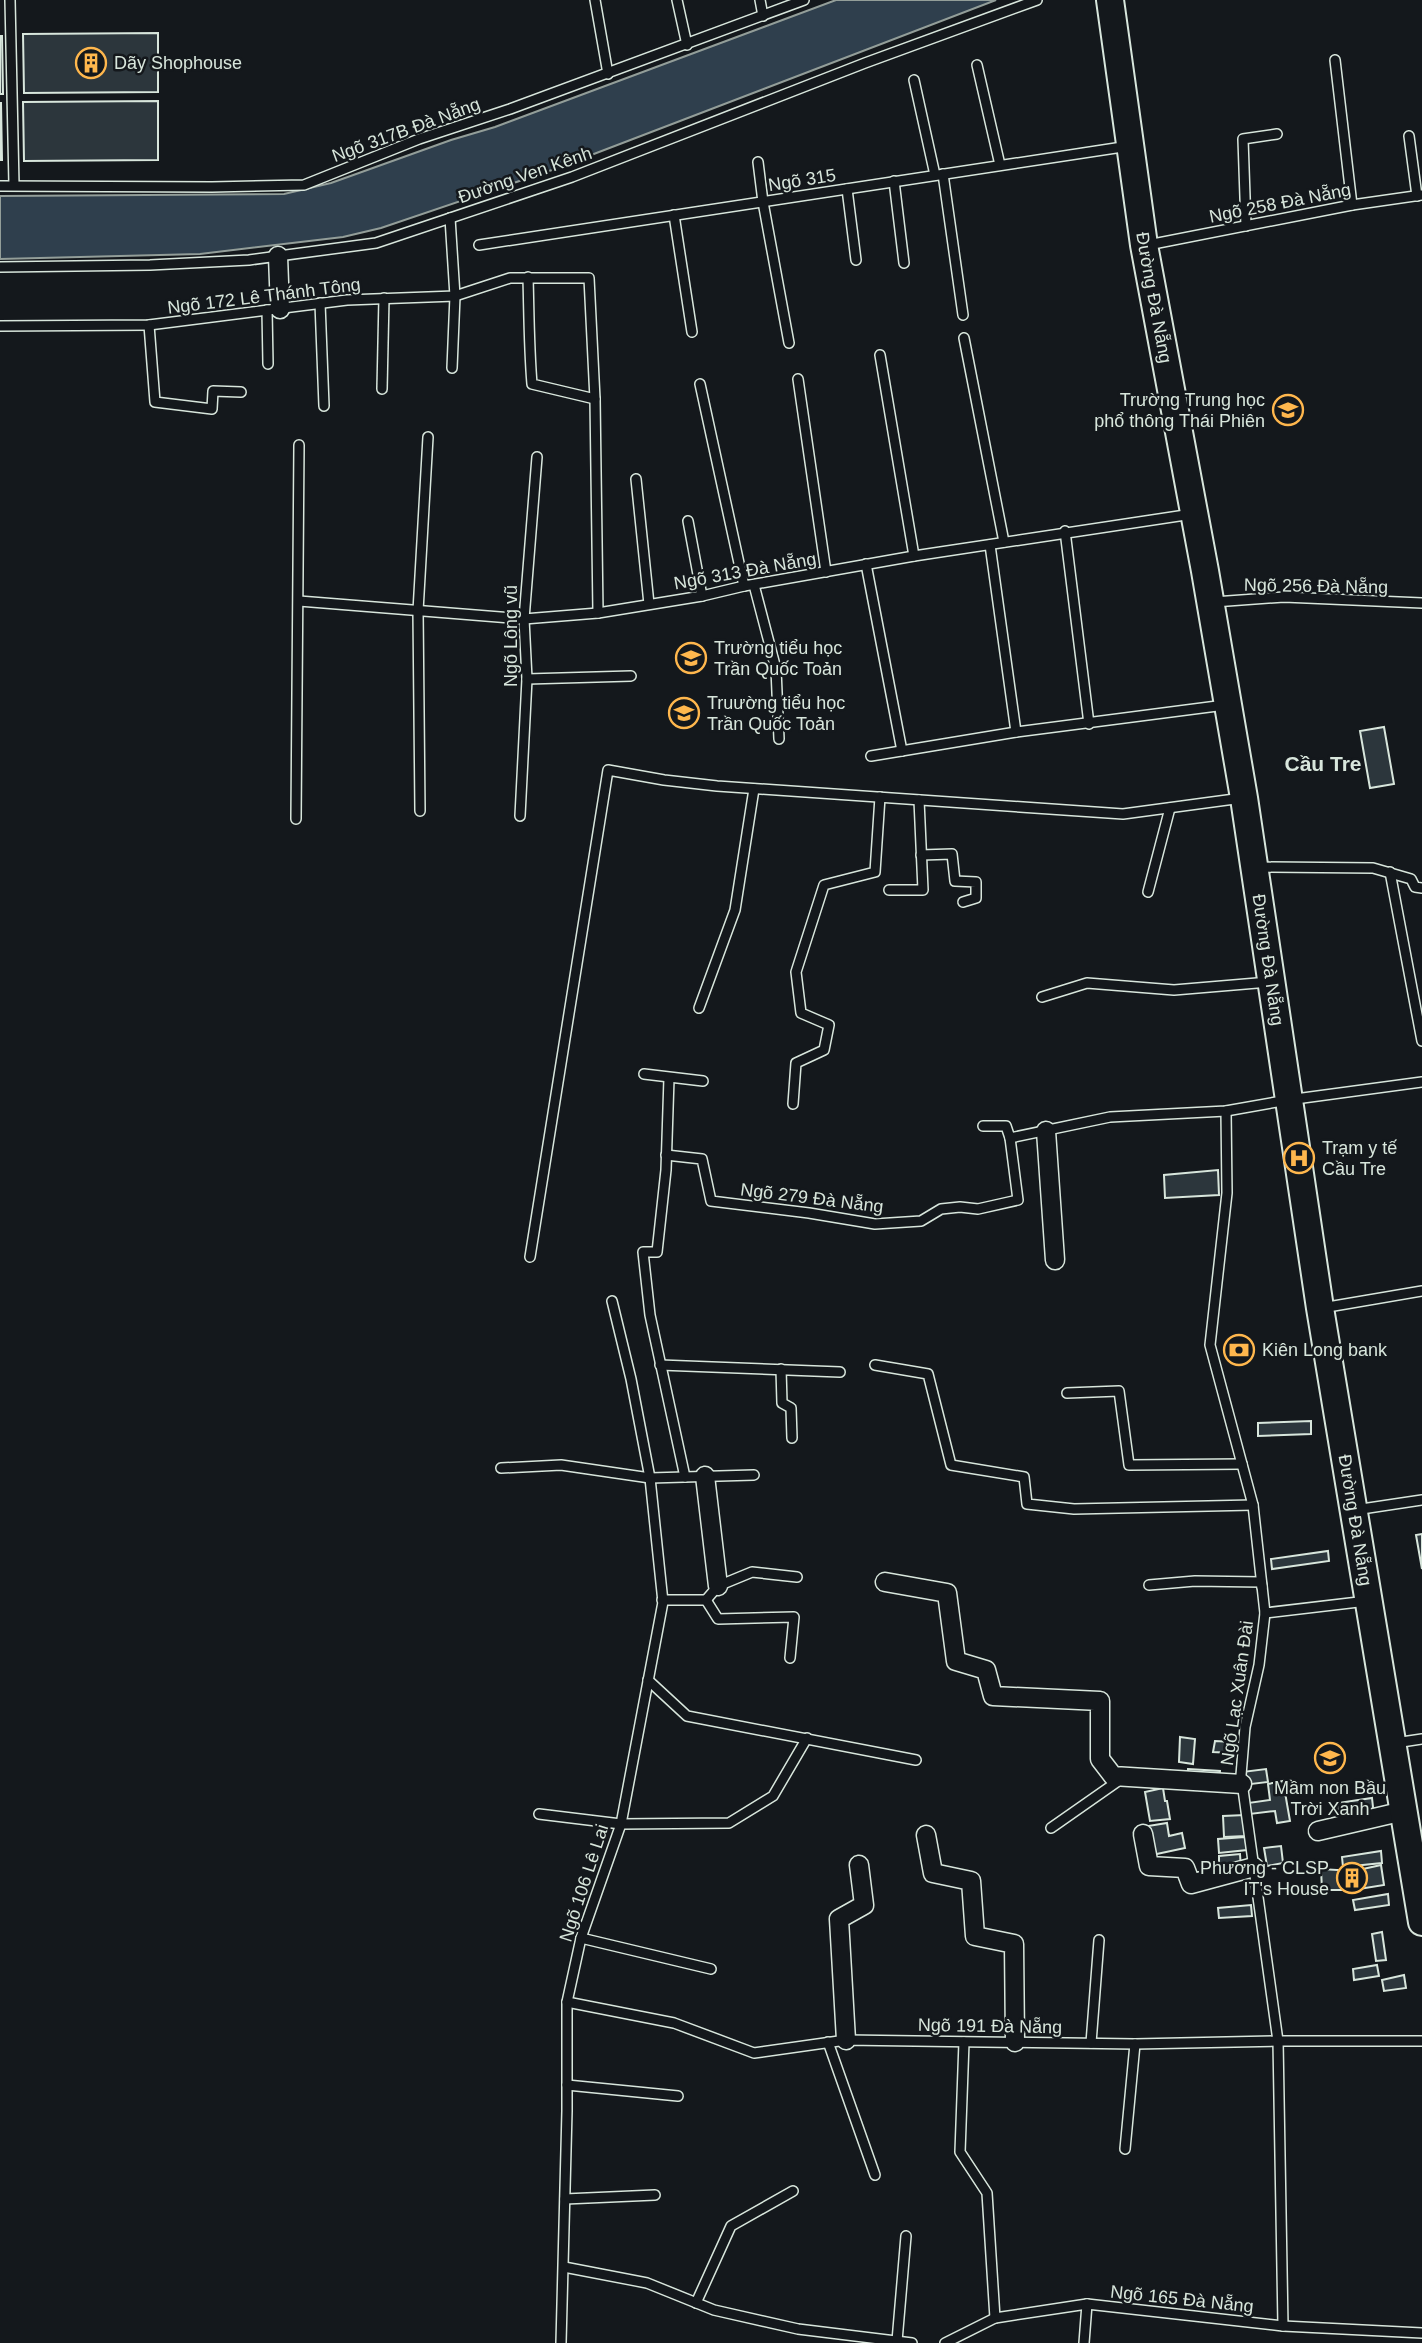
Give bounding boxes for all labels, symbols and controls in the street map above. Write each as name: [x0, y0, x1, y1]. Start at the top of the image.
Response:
building icon: Dãy Shophouse: [74, 46, 108, 80]
place label: Dãy Shophouse: [114, 53, 242, 73]
street label: Ngõ 317B Đà Nẵng: [329, 94, 483, 166]
street label: Đường Ven Kênh: [456, 143, 594, 207]
street label: Ngõ 315: [767, 165, 837, 195]
street label: Ngõ 258 Đà Nẵng: [1207, 179, 1353, 227]
street label: Đường Đà Nẵng: [1132, 231, 1176, 365]
street label: Ngõ 172 Lê Thánh Tông: [166, 274, 362, 318]
place label: Trường Trung học phổ thông Thái Phiên: [1094, 390, 1265, 431]
school or university icon: Trường Trung học phổ thông Thái Phiên: [1271, 393, 1305, 427]
street label: Ngõ 313 Đà Nẵng: [672, 549, 818, 593]
street label: Ngõ 256 Đà Nẵng: [1244, 575, 1388, 597]
street label: Ngõ Lông vũ: [501, 585, 521, 687]
place label: Trường tiểu học Trần Quốc Toản: [714, 638, 842, 679]
school or university icon: Trường tiểu học Trần Quốc Toản: [674, 641, 708, 675]
place label: Truường tiểu học Trần Quốc Toản: [707, 693, 845, 734]
school or university icon: Truường tiểu học Trần Quốc Toản: [667, 696, 701, 730]
district label: Cầu Tre: [1284, 752, 1362, 775]
street label: Đường Đà Nẵng: [1248, 893, 1288, 1027]
place label: Trạm y tế Cầu Tre: [1322, 1138, 1397, 1179]
hospital icon: Trạm y tế Cầu Tre: [1282, 1141, 1316, 1175]
street label: Ngõ 279 Đà Nẵng: [739, 1179, 885, 1217]
bank icon: Kiên Long bank: [1222, 1333, 1256, 1367]
place label: Kiên Long bank: [1262, 1340, 1388, 1360]
street label: Đường Đà Nẵng: [1334, 1453, 1376, 1587]
street label: Ngõ Lạc Xuân Đài: [1217, 1619, 1257, 1767]
school or university icon: Mầm non Bầu Trời Xanh: [1313, 1741, 1347, 1775]
place label: Mầm non Bầu Trời Xanh: [1274, 1778, 1386, 1819]
street label: Ngõ 106 Lê Lai: [556, 1822, 612, 1944]
place label: Phương - CLSP IT's House: [1200, 1858, 1329, 1899]
building icon: Phương - CLSP IT's House: [1335, 1861, 1369, 1895]
street label: Ngõ 191 Đà Nẵng: [918, 2015, 1062, 2037]
street label: Ngõ 165 Đà Nẵng: [1109, 2282, 1255, 2316]

